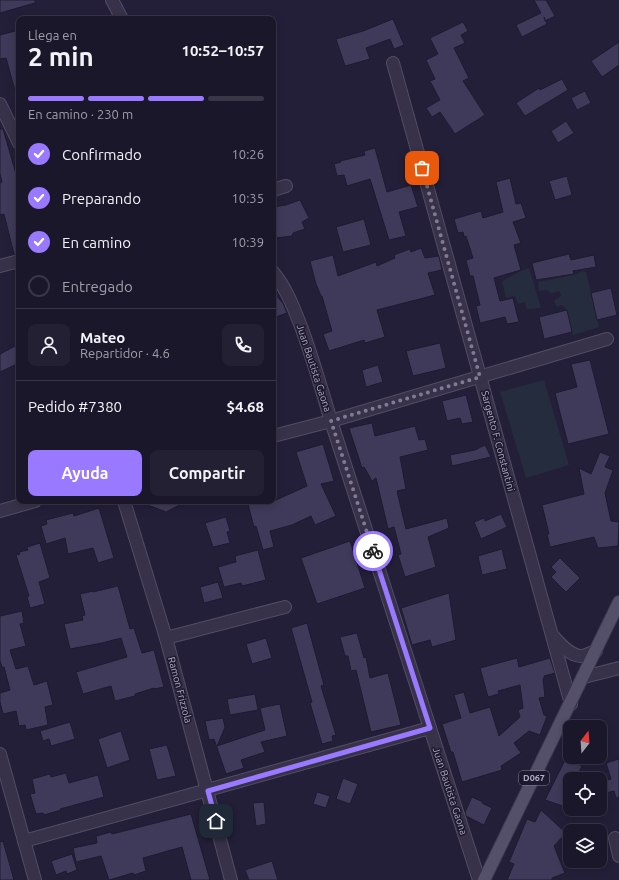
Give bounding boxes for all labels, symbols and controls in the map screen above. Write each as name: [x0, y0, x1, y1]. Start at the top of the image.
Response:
text: Llega en: [28, 28, 77, 42]
text: 2 min: [28, 42, 94, 71]
text: 10:52–10:57: [181, 42, 264, 59]
text: En camino · 230 m: [28, 107, 133, 121]
icon: check: [28, 143, 50, 165]
text: Confirmado: [62, 146, 142, 163]
text: 10:26: [231, 147, 264, 161]
pin: [405, 151, 439, 185]
icon: bag: [411, 157, 433, 179]
icon: check: [28, 187, 50, 209]
text: Preparando: [62, 190, 141, 207]
text: 10:35: [231, 191, 264, 205]
icon: check: [28, 231, 50, 253]
text: En camino: [62, 234, 131, 251]
text: 10:39: [231, 235, 264, 249]
text: Entregado: [62, 278, 133, 295]
street label: Juan Bautista Gaona: [295, 323, 333, 413]
button: person: [28, 324, 70, 366]
button: phone: [222, 324, 264, 366]
text: Mateo: [80, 329, 125, 346]
text: Repartidor · 4.6: [80, 346, 170, 360]
street label: Sargento F. Constantini: [479, 389, 517, 493]
text: Pedido #7380: [28, 398, 122, 415]
text: $4.68: [226, 398, 264, 415]
button: Ayuda: [28, 450, 142, 496]
button: Compartir: [150, 450, 264, 496]
courier: [353, 531, 393, 571]
icon: bike: [362, 540, 384, 562]
street label: Ramon Frizzola: [166, 656, 194, 724]
north arrow: [563, 720, 607, 764]
map controls: [563, 720, 607, 868]
street label: Juan Bautista Gaona: [431, 746, 469, 836]
road number: D067: [519, 771, 549, 785]
button: locate: [563, 772, 607, 816]
pin: [199, 804, 233, 838]
icon: home: [205, 810, 227, 832]
button: layers: [563, 824, 607, 868]

